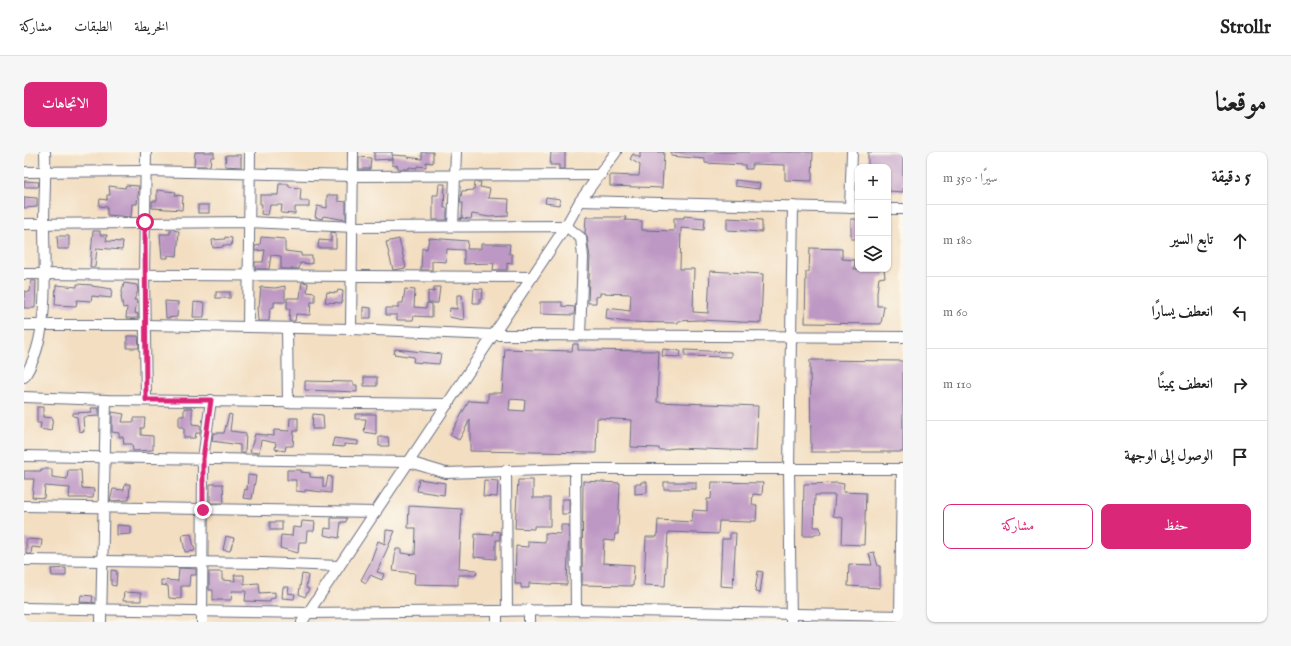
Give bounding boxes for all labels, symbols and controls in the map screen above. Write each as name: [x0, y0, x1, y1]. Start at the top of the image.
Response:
text: Strollr: [1220, 16, 1271, 40]
text: مشاركة: [20, 18, 52, 36]
text: الطبقات: [74, 18, 112, 36]
text: الخريطة: [134, 18, 168, 36]
button: الاتجاهات: [24, 82, 107, 127]
text: موقعنا: [1215, 86, 1267, 121]
map controls: [855, 164, 891, 272]
button: +: [855, 164, 891, 200]
text: 5 دقيقة: [1211, 167, 1251, 188]
text: سيرًا · 350 m: [943, 170, 998, 187]
button: −: [855, 200, 891, 236]
route start: [136, 213, 154, 231]
text: تابع السير: [1171, 230, 1213, 249]
icon: ahead: [1229, 230, 1251, 252]
text: 180 m: [943, 232, 972, 249]
button: layers: [855, 236, 891, 272]
text: انعطف يسارًا: [1151, 302, 1213, 321]
icon: left: [1229, 302, 1251, 324]
text: 60 m: [943, 304, 968, 321]
text: انعطف يمينًا: [1157, 374, 1213, 393]
icon: right: [1229, 374, 1251, 396]
text: 110 m: [943, 376, 972, 393]
text: الوصول إلى الوجهة: [1124, 446, 1213, 465]
icon: arrive: [1229, 446, 1251, 468]
route end: [194, 501, 212, 519]
button: مشاركة: [943, 504, 1093, 549]
button: حفظ: [1101, 504, 1251, 549]

